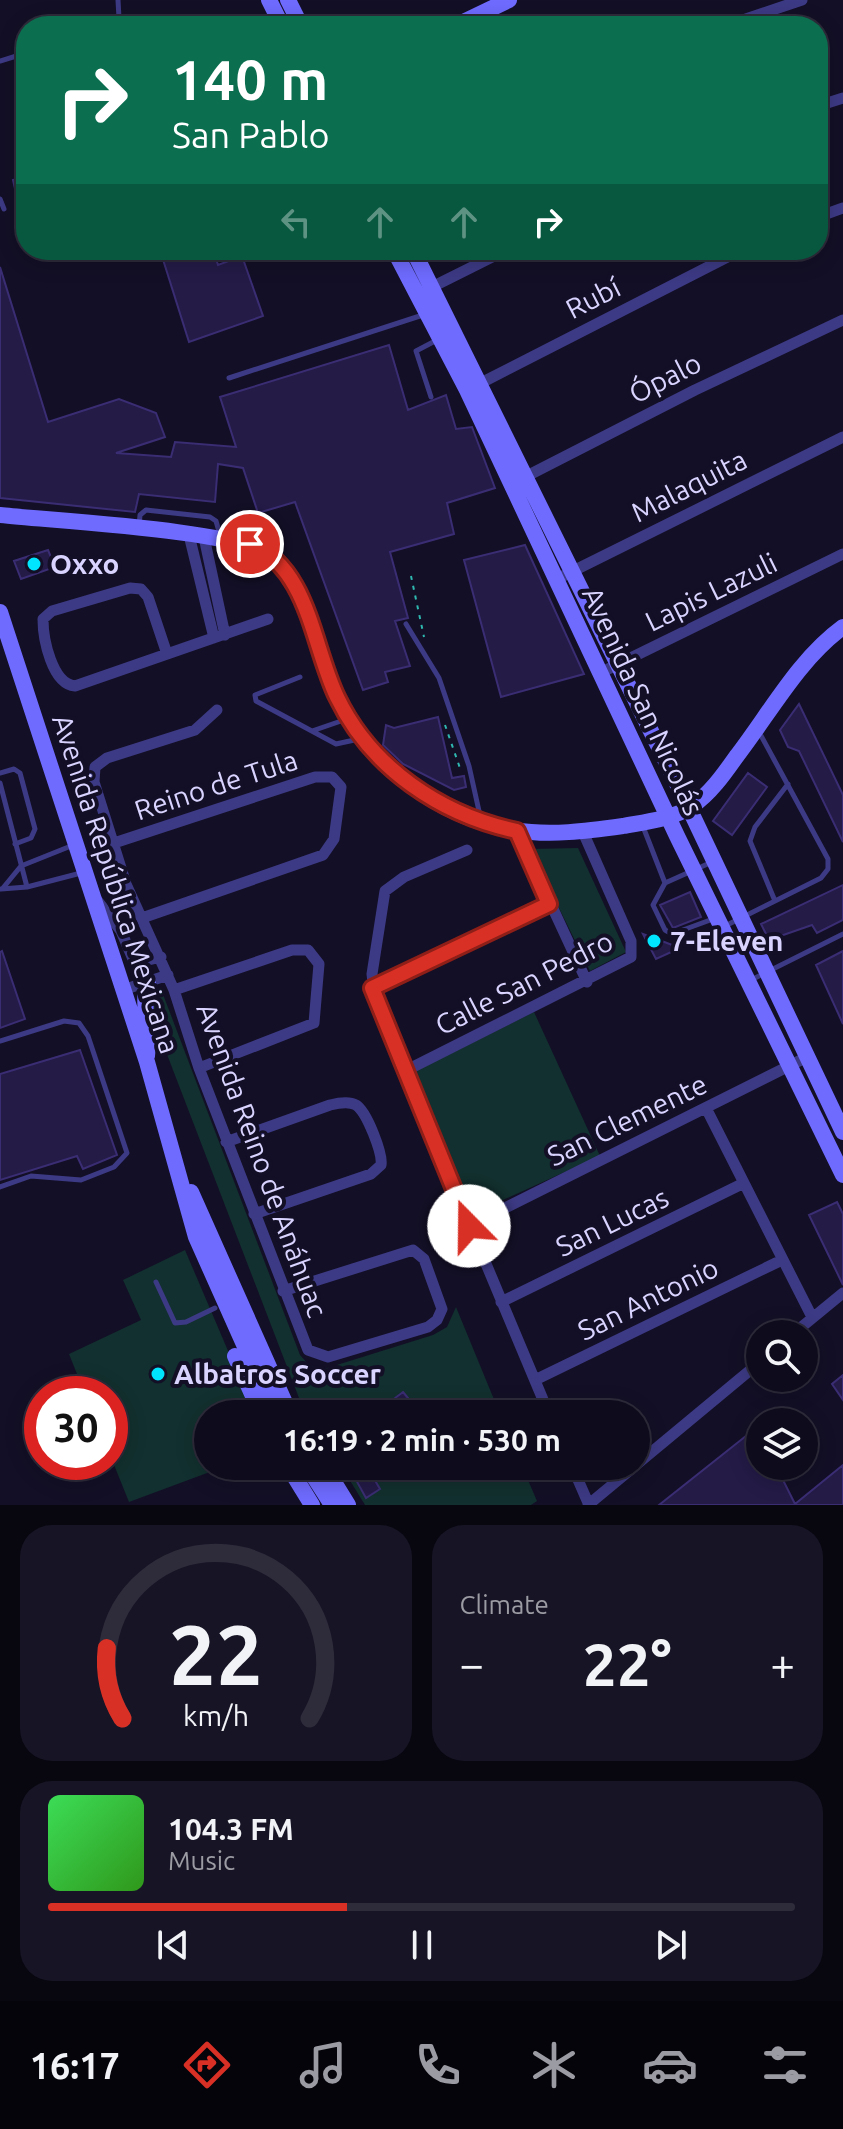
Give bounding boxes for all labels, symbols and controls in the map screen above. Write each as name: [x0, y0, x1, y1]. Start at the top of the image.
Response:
icon: right: [40, 48, 144, 152]
text: 140 m: [172, 48, 328, 111]
text: San Pablo: [172, 114, 329, 155]
icon: left: [274, 200, 318, 244]
icon: ahead: [358, 200, 402, 244]
icon: ahead: [442, 200, 486, 244]
icon: right: [526, 200, 570, 244]
street label: Rubí: [561, 270, 626, 324]
street label: Ópalo: [623, 346, 706, 409]
street label: Malaquita: [626, 443, 752, 528]
pin: [216, 510, 284, 578]
icon: arrive: [228, 522, 272, 566]
street label: Lapis Lazuli: [640, 546, 781, 637]
place label: Oxxo: [50, 548, 119, 579]
marker: Oxxo: [25, 555, 43, 573]
street label: Avenida San Nicolás: [577, 582, 710, 820]
street label: Avenida República Mexicana: [47, 710, 186, 1057]
street label: Reino de Tula: [131, 744, 301, 825]
street label: Calle San Pedro: [430, 925, 618, 1041]
place label: 7-Eleven: [670, 925, 783, 956]
marker: 7-Eleven: [645, 932, 663, 950]
street label: Avenida Reino de Anáhuac: [191, 999, 334, 1321]
street label: San Clemente: [542, 1068, 712, 1172]
street label: San Lucas: [551, 1181, 673, 1262]
position arrow: [427, 1184, 511, 1268]
street label: San Antonio: [573, 1251, 723, 1346]
map controls: [746, 1320, 818, 1480]
button: search: [746, 1320, 818, 1392]
place label: Albatros Soccer: [174, 1358, 382, 1389]
marker: Albatros Soccer: [149, 1365, 167, 1383]
speed limit sign: 30: [24, 1376, 128, 1480]
button: layers: [746, 1408, 818, 1480]
text: 16:19 · 2 min · 530 m: [283, 1423, 561, 1457]
text: Climate: [460, 1590, 549, 1619]
text: 22: [169, 1607, 263, 1701]
text: 22°: [583, 1630, 672, 1697]
text: −: [460, 1639, 484, 1688]
text: +: [770, 1639, 795, 1688]
text: km/h: [183, 1699, 249, 1731]
text: 104.3 FM: [168, 1812, 294, 1846]
text: Music: [168, 1846, 235, 1875]
icon: previous: [151, 1923, 195, 1967]
icon: pause: [400, 1923, 444, 1967]
icon: next: [649, 1923, 693, 1967]
icon: directions: [179, 2037, 235, 2093]
icon: music: [295, 2037, 351, 2093]
icon: phone: [410, 2037, 466, 2093]
icon: climate: [526, 2037, 582, 2093]
icon: car: [642, 2037, 698, 2093]
icon: filters: [757, 2037, 813, 2093]
text: 16:17: [30, 2045, 120, 2086]

